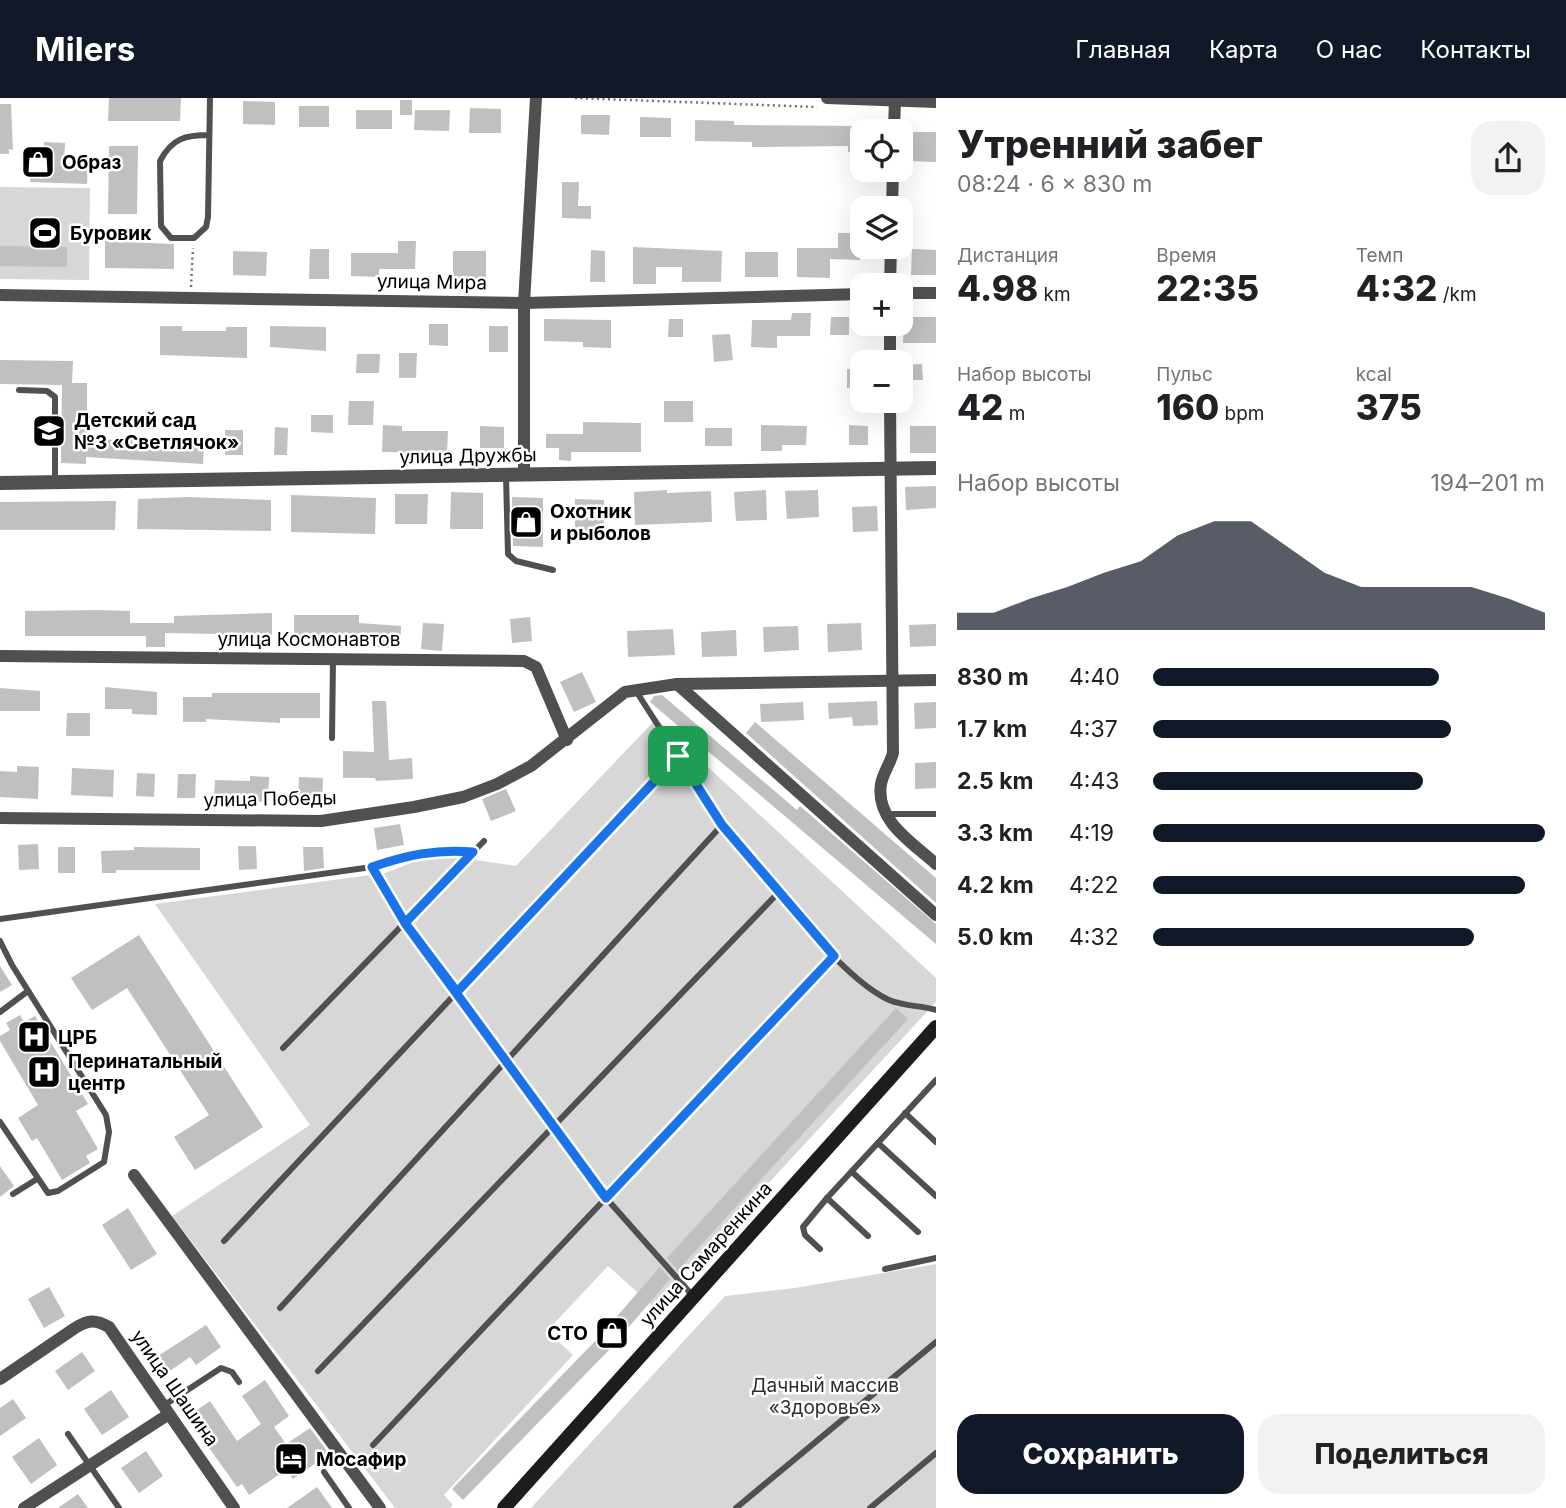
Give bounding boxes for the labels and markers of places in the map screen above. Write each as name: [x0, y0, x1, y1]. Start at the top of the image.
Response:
shop icon: Образ: [19, 143, 57, 181]
place label: Образ: [62, 151, 121, 174]
sports icon: Буровик: [26, 214, 64, 252]
place label: Буровик: [70, 222, 151, 245]
place label: Детский сад №3 «Светлячок»: [74, 409, 239, 454]
school or university icon: Детский сад №3 «Светлячок»: [30, 412, 68, 450]
place label: Охотник и рыболов: [550, 500, 651, 545]
shop icon: Охотник и рыболов: [507, 503, 545, 541]
pin: [648, 726, 708, 786]
hospital icon: ЦРБ: [15, 1018, 53, 1056]
place label: ЦРБ: [58, 1026, 97, 1049]
place label: Перинатальный центр: [68, 1050, 222, 1095]
hospital icon: Перинатальный центр: [25, 1053, 63, 1091]
shop icon: СТО: [593, 1314, 631, 1352]
place label: СТО: [547, 1322, 588, 1345]
hotel icon: Мосафир: [272, 1440, 310, 1478]
place label: Мосафир: [316, 1448, 407, 1471]

